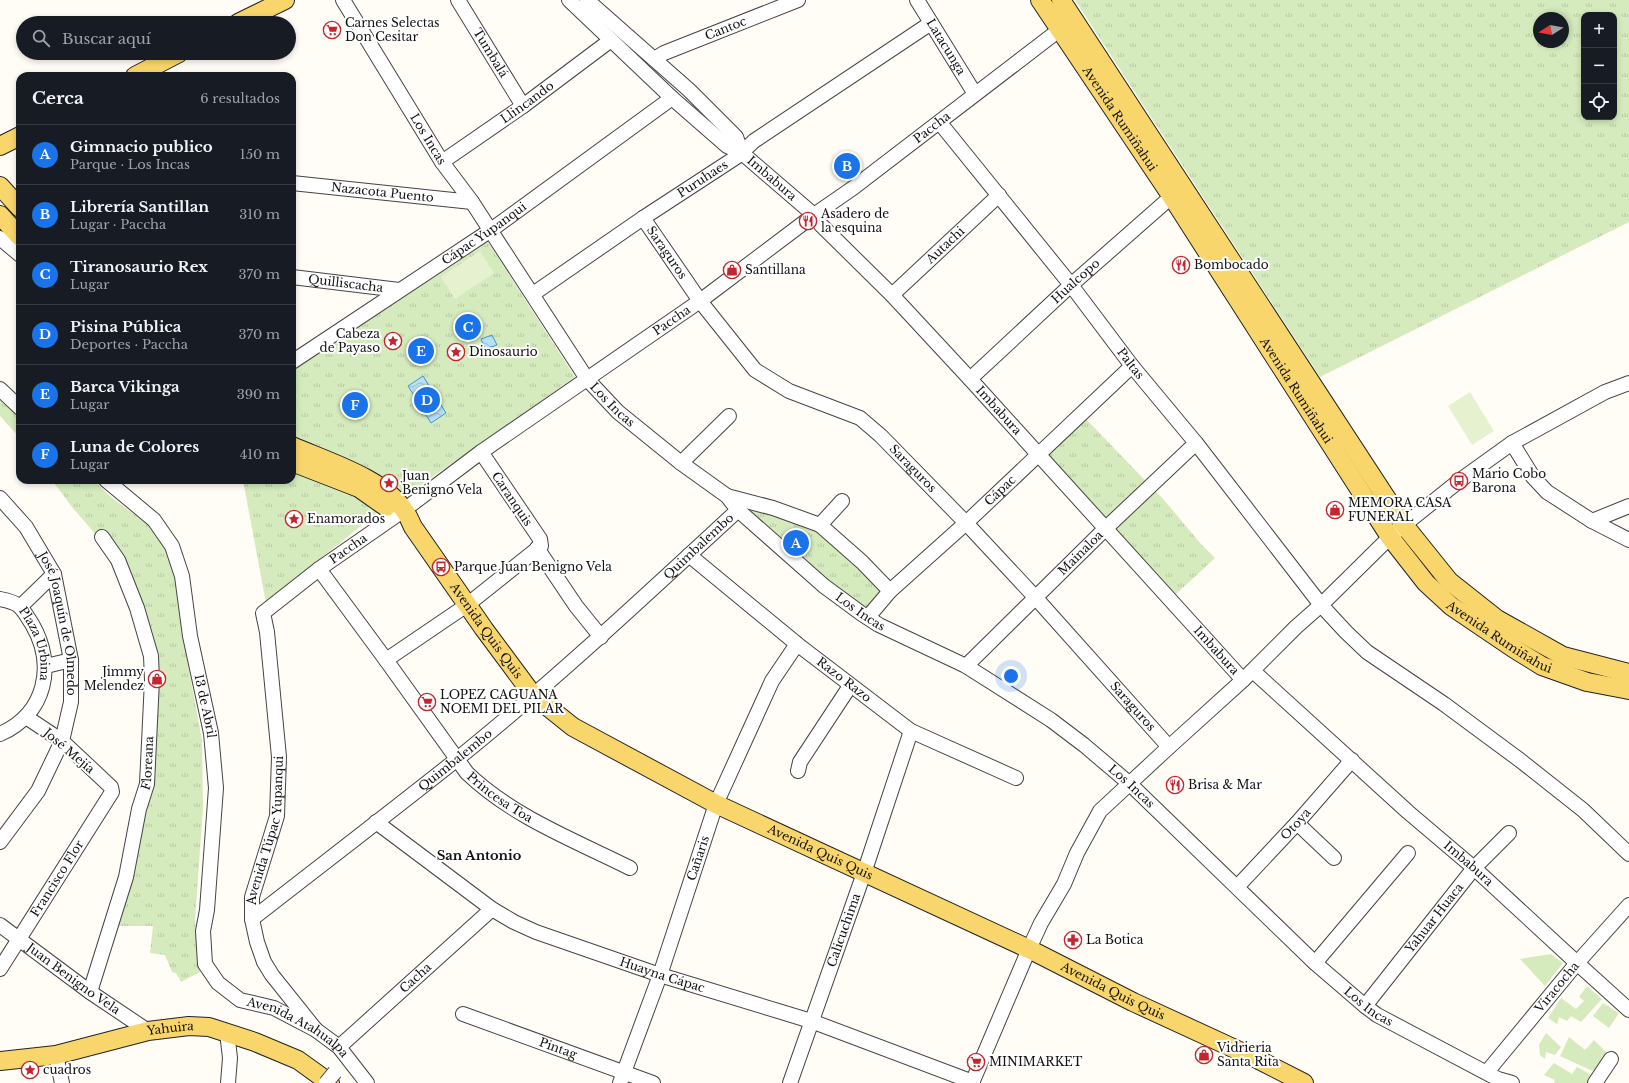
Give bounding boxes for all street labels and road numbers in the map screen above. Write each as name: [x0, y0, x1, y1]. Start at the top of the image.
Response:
street label: Cantoc: [703, 13, 749, 43]
street label: Latacunga: [923, 16, 969, 78]
street label: Tumbalá: [470, 25, 512, 80]
street label: Avenida Rumiñahui: [1079, 62, 1160, 174]
street label: Llincando: [497, 77, 557, 126]
street label: Paccha: [910, 108, 953, 146]
street label: Los Incas: [407, 110, 450, 167]
street label: Imbabura: [744, 153, 800, 204]
street label: Puruhaes: [674, 157, 731, 201]
street label: Nazacota Puento: [331, 179, 435, 205]
street label: Cápac Yupanqui: [439, 199, 529, 268]
street label: Saraguros: [644, 223, 691, 282]
street label: Autachi: [922, 223, 967, 267]
street label: Hualcopo: [1048, 255, 1103, 306]
street label: Quilliscacha: [307, 271, 384, 295]
street label: Paccha: [650, 302, 694, 338]
street label: Avenida Rumiñahui: [1256, 334, 1336, 446]
street label: Paltas: [1114, 345, 1148, 382]
street label: Los Incas: [587, 379, 638, 430]
street label: Imbabura: [973, 383, 1025, 438]
street label: Saraguros: [886, 441, 940, 495]
street label: Caranquis: [489, 469, 536, 529]
street label: Cápac: [981, 472, 1019, 509]
street label: Quimbalembo: [660, 510, 737, 582]
street label: Mainaloa: [1055, 527, 1106, 578]
street label: Paccha: [326, 530, 370, 567]
street label: José Joaquín de Olmedo: [34, 547, 79, 696]
street label: Avenida Quis Quis: [447, 579, 526, 681]
street label: Los Incas: [833, 589, 888, 634]
street label: Avenida Rumiñahui: [1443, 597, 1554, 676]
street label: Plaza Urbina: [16, 604, 53, 682]
street label: Imbabura: [1191, 623, 1243, 678]
street label: Razo Razo: [814, 654, 875, 705]
street label: 13 de Abril: [191, 673, 219, 739]
street label: Saraguros: [1107, 678, 1159, 734]
street label: José Mejía: [39, 724, 98, 777]
street label: Quimbalembo: [415, 726, 495, 794]
street label: Floreana: [138, 735, 156, 792]
street label: Avenida Túpac Yupanqui: [244, 755, 286, 906]
street label: Los Incas: [1106, 761, 1158, 811]
street label: Princesa Toa: [464, 769, 536, 826]
street label: Otoya: [1277, 805, 1314, 843]
street label: Avenida Quis Quis: [765, 821, 876, 883]
street label: Cañaris: [683, 834, 712, 883]
street label: Francisco Flor: [27, 837, 87, 919]
street label: Imbabura: [1441, 838, 1497, 889]
street label: Yahuar Huaca: [1401, 880, 1466, 957]
street label: Calicuchima: [823, 891, 863, 969]
street label: Juan Benigno Vela: [22, 938, 123, 1017]
street label: Huayna Cápac: [618, 954, 707, 995]
street label: Avenida Quis Quis: [1058, 958, 1168, 1023]
street label: Viracocha: [1531, 958, 1582, 1016]
street label: Cacha: [396, 959, 434, 996]
street label: Los Incas: [1341, 983, 1396, 1029]
street label: Avenida Atahualpa: [245, 994, 352, 1060]
street label: Yahuira: [145, 1018, 195, 1038]
street label: Pintag: [537, 1034, 580, 1062]

